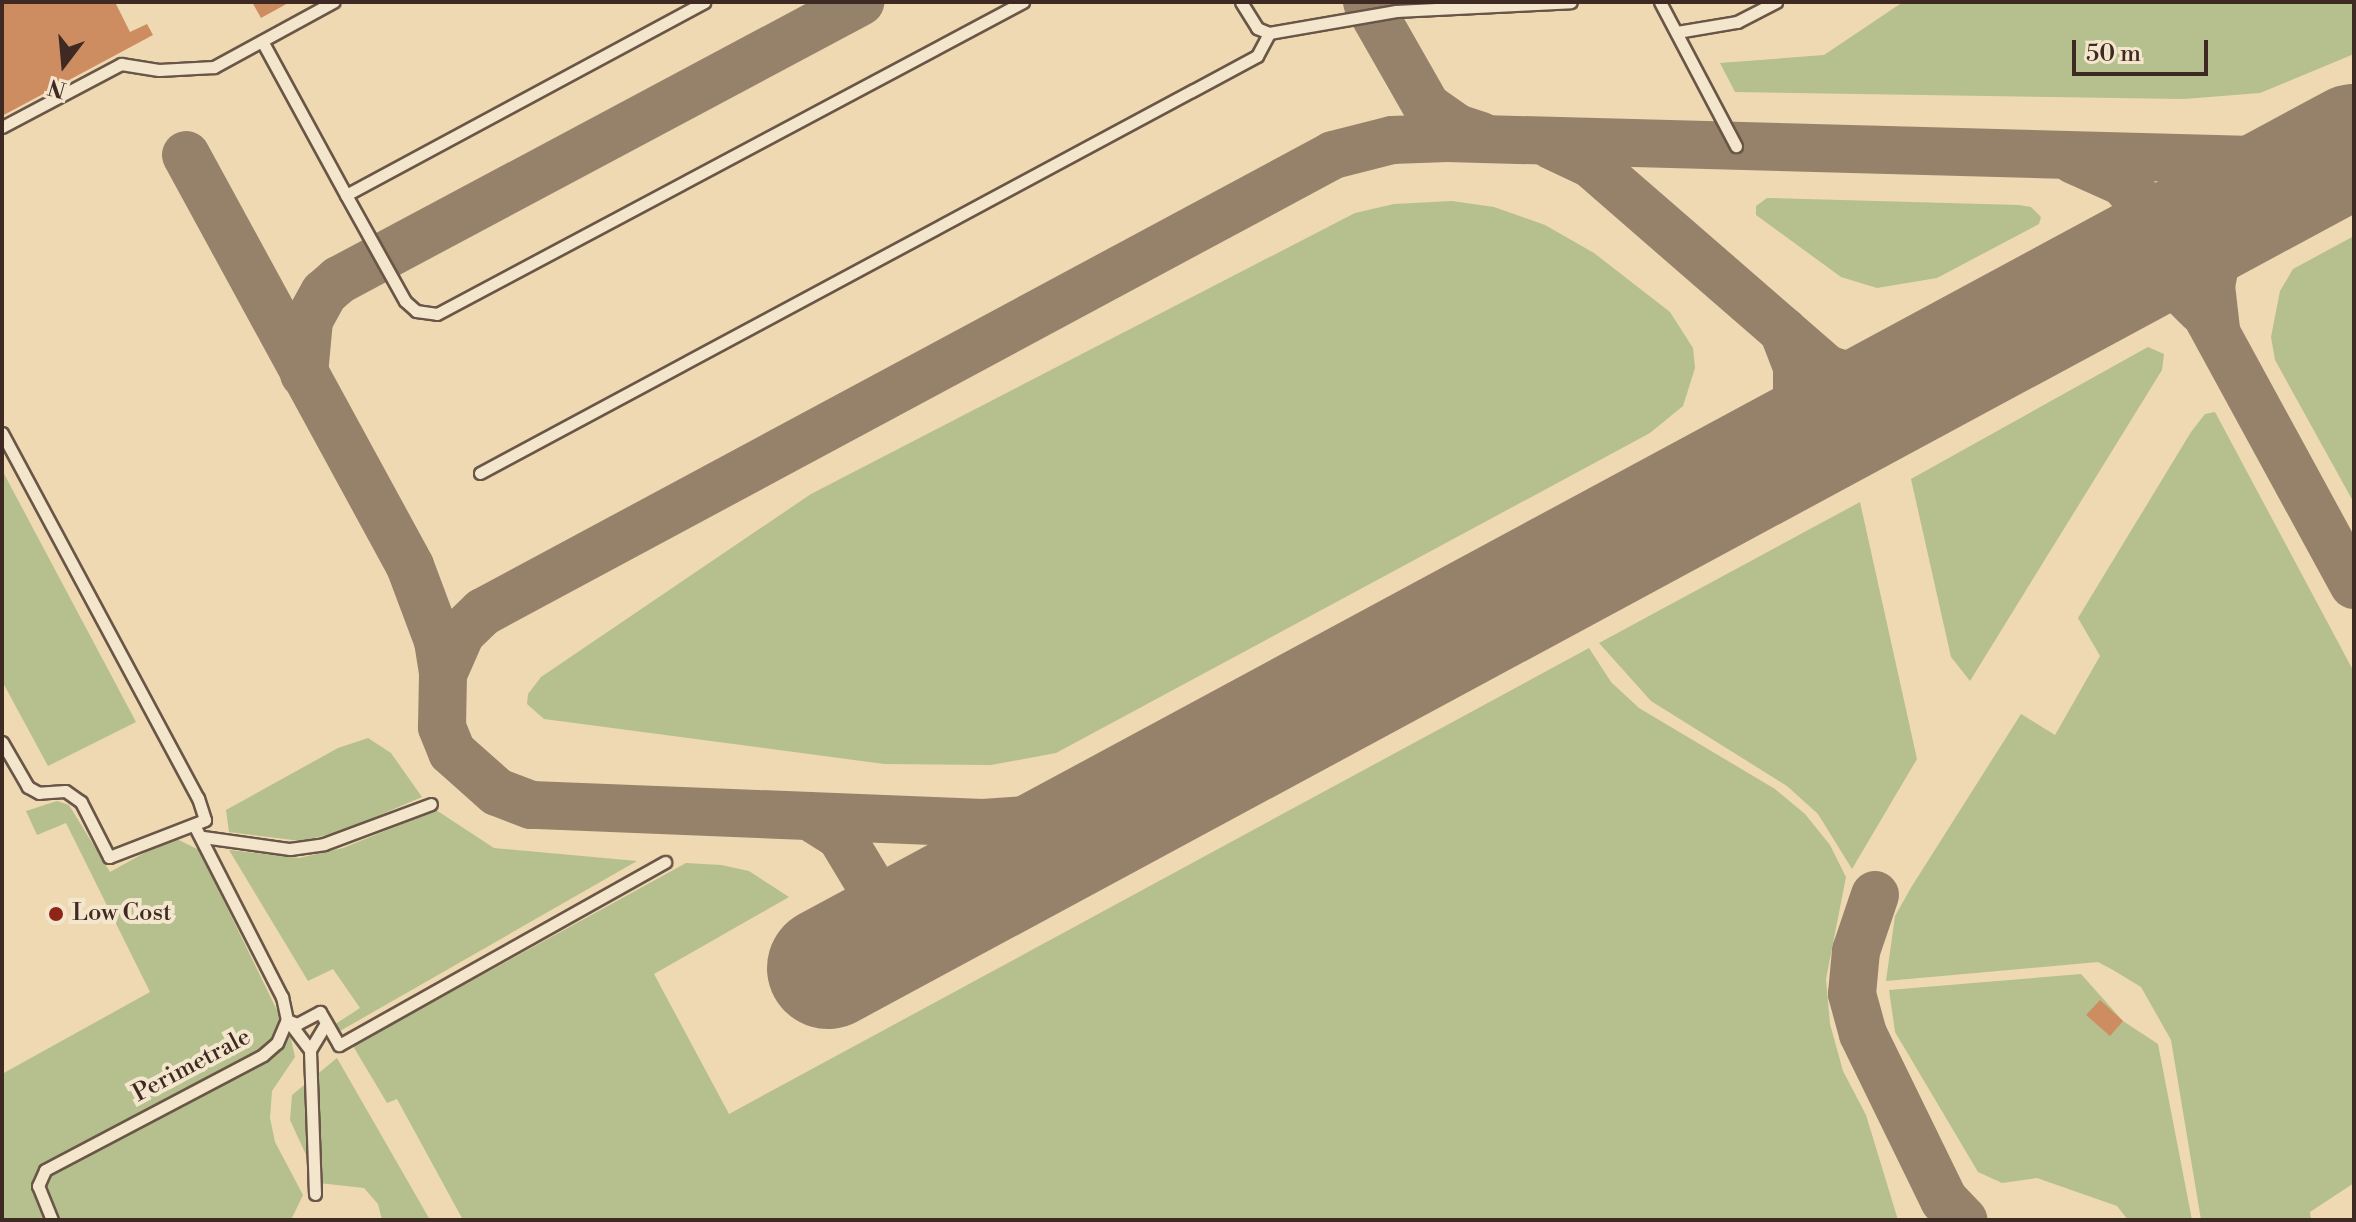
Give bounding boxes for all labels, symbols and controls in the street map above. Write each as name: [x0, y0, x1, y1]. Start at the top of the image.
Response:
north arrow: [24, 24, 104, 104]
scale bar: [2076, 24, 2212, 74]
text: 50 m: [2086, 39, 2141, 69]
text: N: [45, 72, 69, 103]
place label: Low Cost: [72, 900, 172, 928]
marker: Low Cost: [47, 905, 65, 923]
street label: Perimetrale: [128, 1023, 256, 1109]

